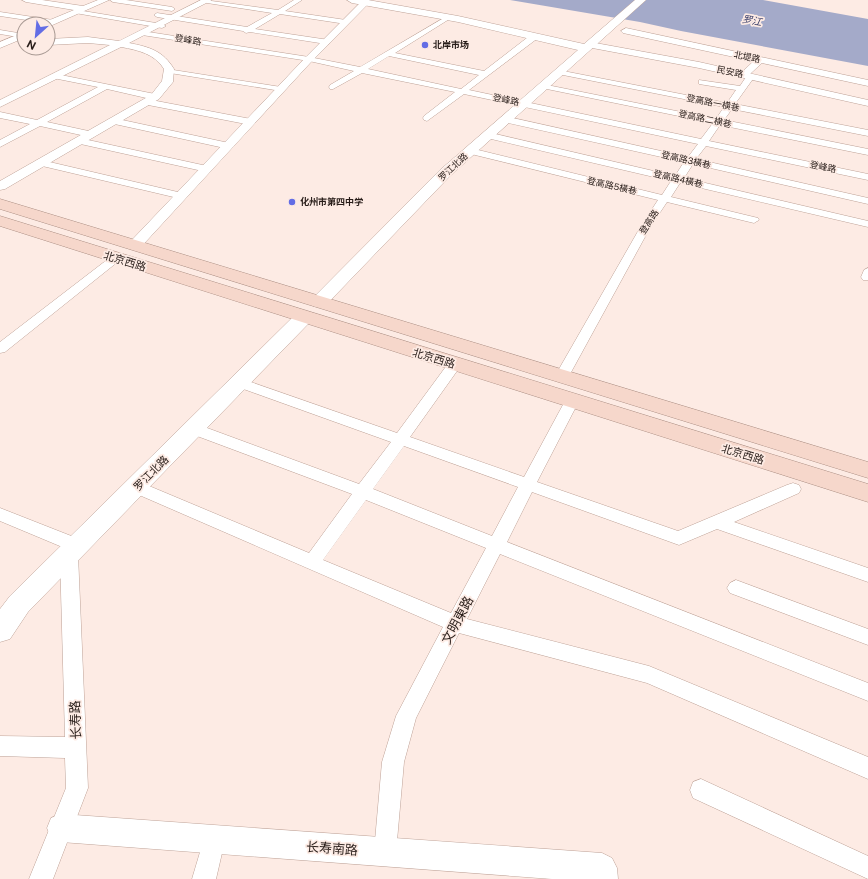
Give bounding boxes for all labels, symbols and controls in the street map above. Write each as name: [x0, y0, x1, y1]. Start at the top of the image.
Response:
water label: 罗江: [741, 12, 764, 28]
north arrow: [16, 16, 56, 56]
street label: 登峰路: [174, 32, 202, 47]
text: N: [25, 38, 38, 52]
place label: 北岸市场: [433, 39, 469, 50]
marker: 北岸市场: [420, 40, 430, 50]
street label: 北堤路: [733, 48, 761, 65]
street label: 民安路: [716, 63, 744, 80]
street label: 登峰路: [492, 92, 520, 107]
street label: 登高路一横巷: [686, 92, 741, 113]
street label: 登高路二横巷: [678, 108, 733, 130]
street label: 登高路3橫巷: [660, 148, 712, 171]
street label: 罗江北路: [436, 150, 470, 183]
street label: 登峰路: [809, 158, 837, 175]
street label: 登高路4橫巷: [652, 167, 704, 190]
street label: 登高路5橫巷: [586, 174, 638, 197]
place label: 化州市第四中学: [300, 196, 363, 207]
marker: 化州市第四中学: [287, 197, 297, 207]
street label: 登高路: [637, 207, 661, 236]
street label: 北京西路: [102, 249, 148, 273]
street label: 北京西路: [411, 346, 457, 370]
street label: 北京西路: [720, 442, 766, 466]
street label: 罗江北路: [131, 453, 171, 493]
street label: 文明東路: [439, 594, 476, 647]
street label: 长寿路: [67, 700, 84, 740]
street label: 长寿南路: [305, 839, 358, 858]

